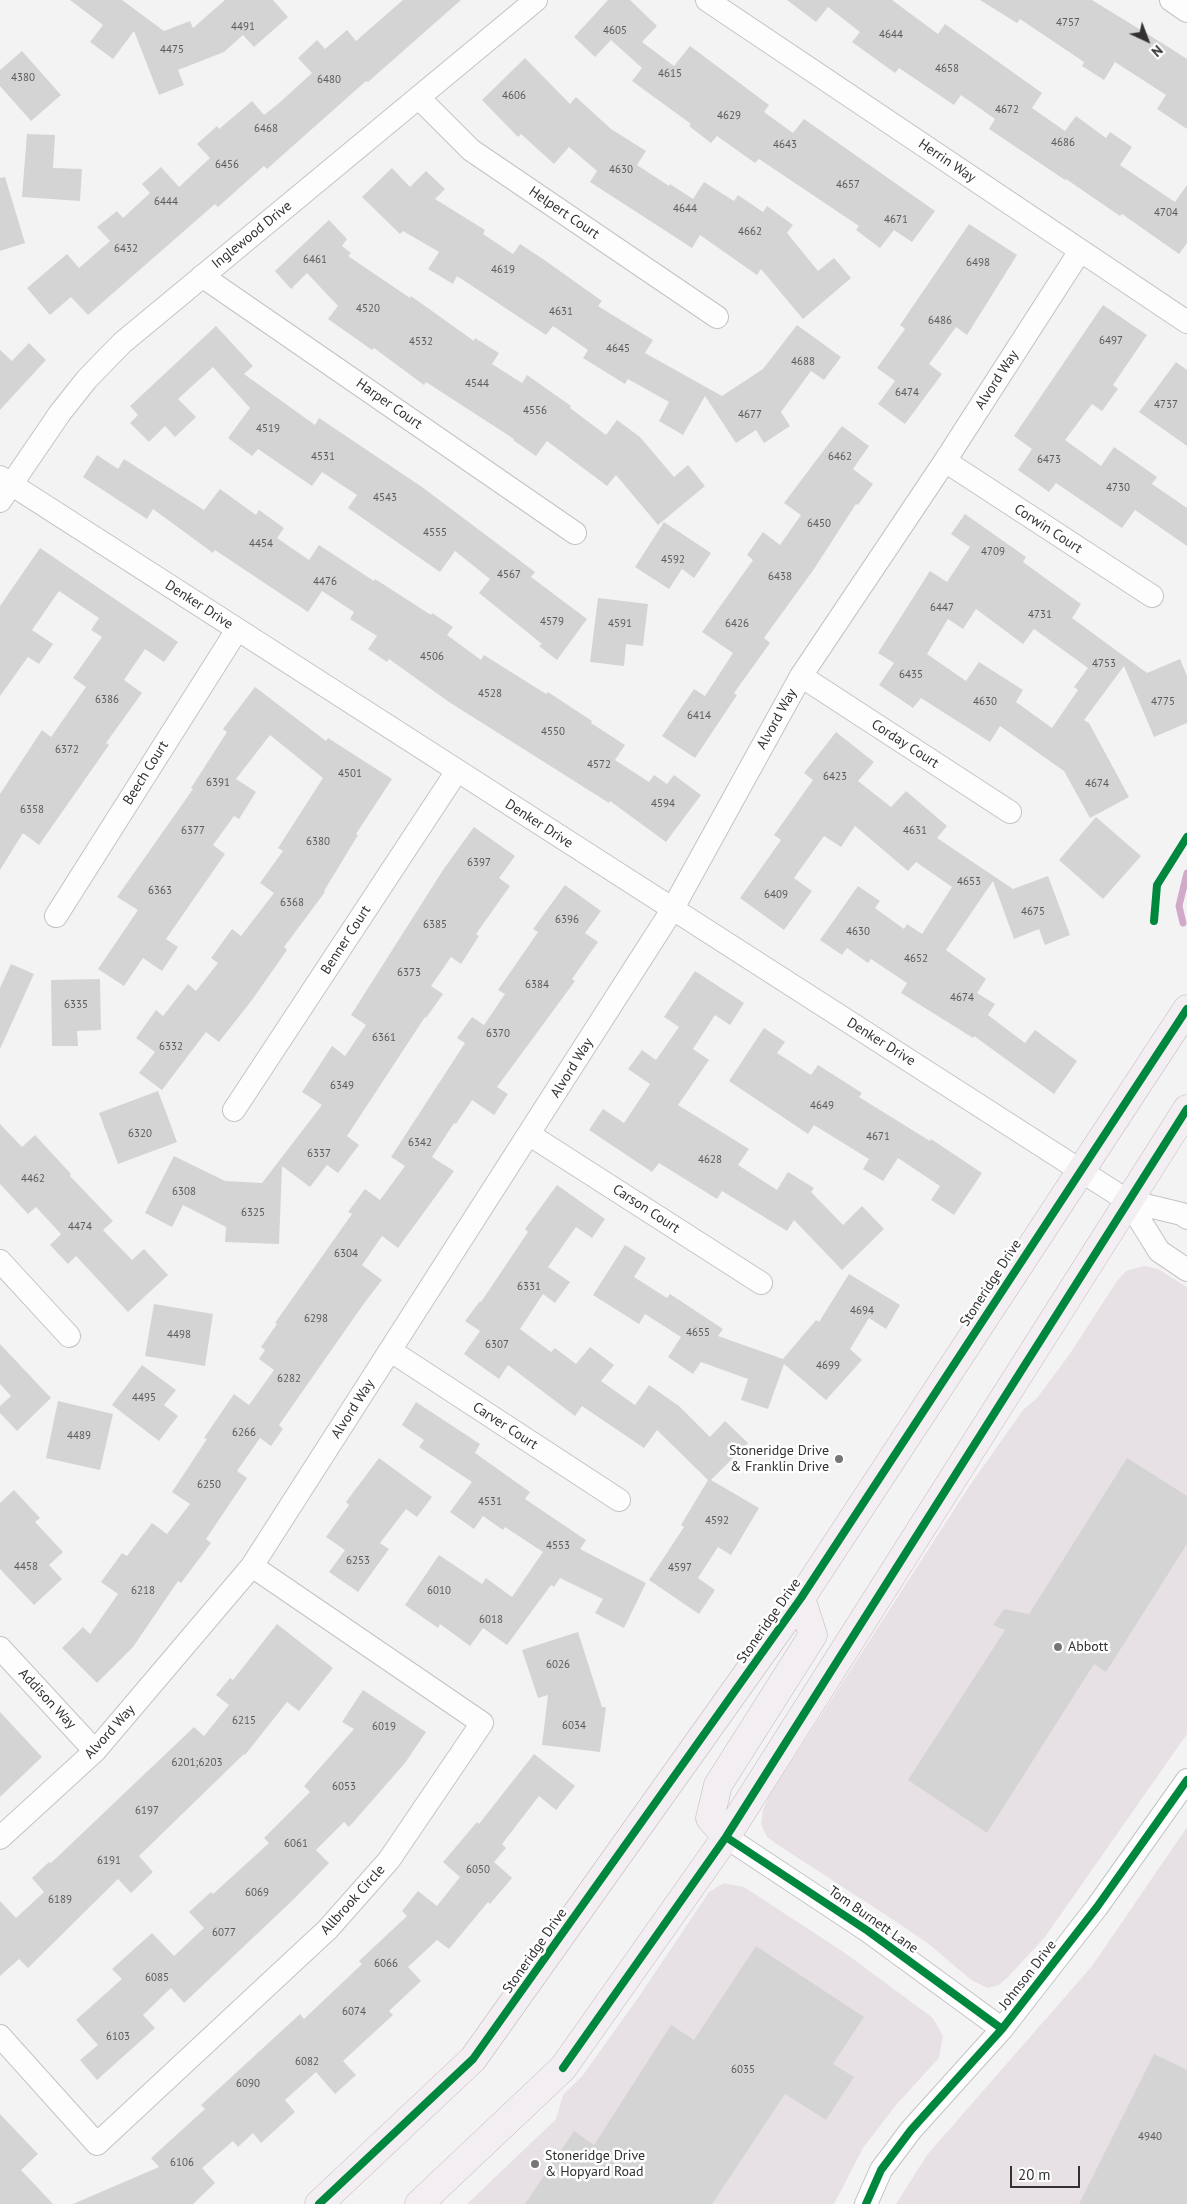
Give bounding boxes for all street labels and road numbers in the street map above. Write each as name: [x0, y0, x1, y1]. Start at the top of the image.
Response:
street label: Herrin Way: [915, 136, 979, 186]
street label: Helpert Court: [526, 183, 602, 243]
street label: Inglewood Drive: [209, 198, 295, 272]
street label: Alvord Way: [972, 347, 1022, 413]
street label: Harper Court: [353, 375, 425, 433]
street label: Corwin Court: [1011, 501, 1085, 557]
street label: Denker Drive: [162, 577, 236, 633]
street label: Alvord Way: [753, 686, 801, 752]
street label: Corday Court: [868, 716, 942, 772]
street label: Beech Court: [120, 738, 172, 808]
street label: Denker Drive: [502, 796, 576, 852]
street label: Benner Court: [318, 902, 374, 978]
street label: Denker Drive: [844, 1014, 918, 1070]
street label: Alvord Way: [547, 1035, 597, 1101]
street label: Carson Court: [609, 1181, 683, 1237]
street label: Stoneridge Drive: [957, 1236, 1025, 1330]
street label: Alvord Way: [328, 1376, 378, 1442]
street label: Carver Court: [469, 1399, 541, 1453]
street label: Stoneridge Drive: [733, 1575, 805, 1667]
street label: Addison Way: [15, 1665, 79, 1733]
street label: Alvord Way: [81, 1702, 139, 1762]
street label: Allbrook Circle: [317, 1862, 389, 1938]
street label: Tom Burnett Lane: [825, 1883, 921, 1957]
street label: Stoneridge Drive: [499, 1905, 571, 1997]
street label: Johnson Drive: [996, 1937, 1060, 2013]

